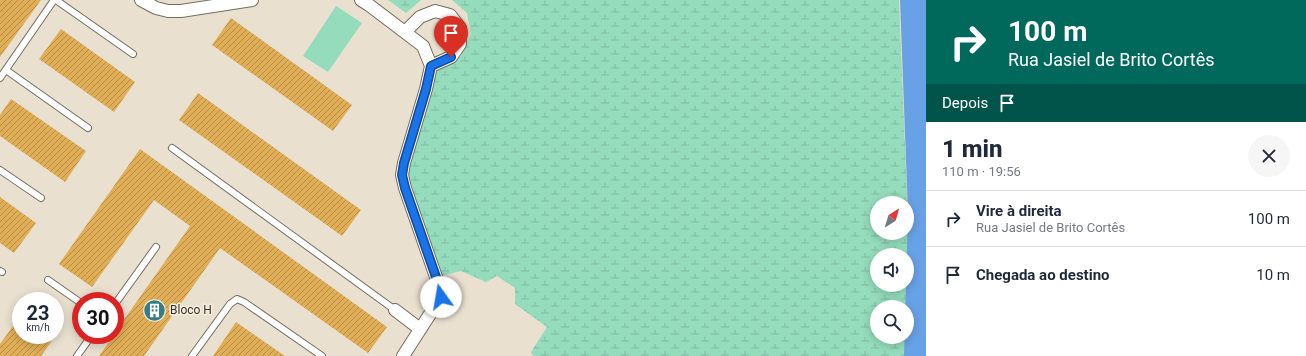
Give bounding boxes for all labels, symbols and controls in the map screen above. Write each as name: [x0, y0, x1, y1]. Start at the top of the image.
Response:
text: 100 m: [1008, 15, 1087, 48]
pin: [434, 16, 468, 57]
icon: right: [942, 16, 994, 68]
icon: arrive: [440, 22, 462, 44]
text: Rua Jasiel de Brito Cortês: [1008, 49, 1215, 70]
icon: arrive: [996, 92, 1018, 114]
text: Depois: [942, 94, 988, 112]
text: 1 min: [942, 135, 1003, 163]
button: close: [1248, 135, 1290, 177]
text: 110 m · 19:56: [942, 164, 1021, 179]
north arrow: [870, 196, 914, 240]
map controls: [870, 196, 914, 344]
text: Vire à direita: [976, 202, 1062, 220]
icon: right: [942, 208, 964, 230]
text: 100 m: [1248, 210, 1290, 228]
text: Rua Jasiel de Brito Cortês: [976, 220, 1125, 235]
button: sound: [870, 248, 914, 292]
icon: arrive: [942, 264, 964, 286]
text: Chegada ao destino: [976, 266, 1110, 284]
text: 10 m: [1256, 266, 1290, 284]
position arrow: [420, 276, 462, 318]
speed limit sign: 30: [72, 292, 124, 344]
building icon: Bloco H: [141, 297, 167, 323]
button: search: [870, 300, 914, 344]
text: 23: [27, 301, 49, 325]
place label: Bloco H: [170, 303, 212, 317]
text: km/h: [26, 322, 50, 333]

